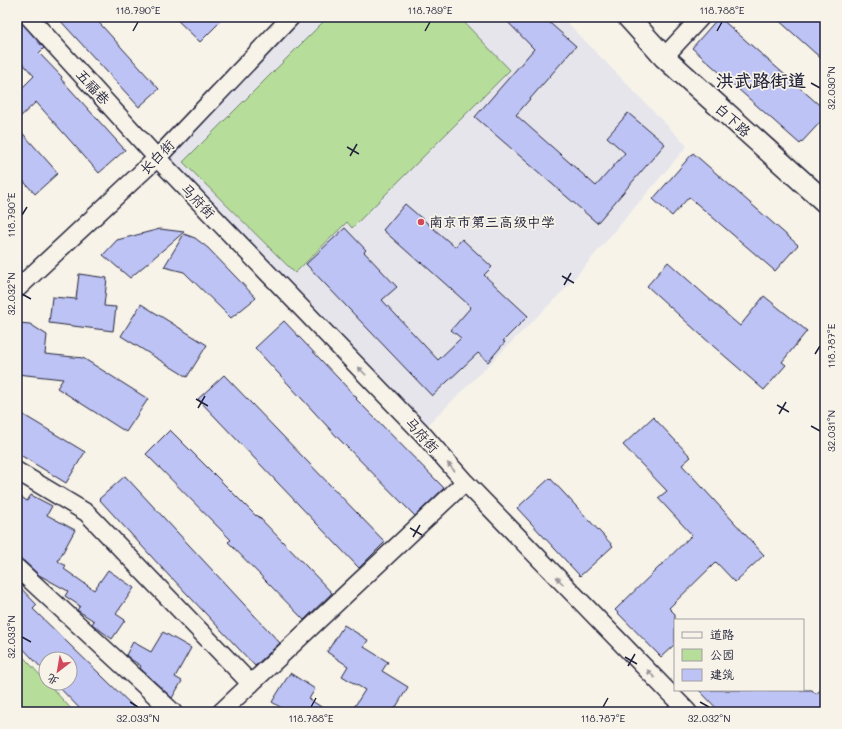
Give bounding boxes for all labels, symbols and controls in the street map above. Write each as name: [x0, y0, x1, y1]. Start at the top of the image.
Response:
text: 118.790°E: [115, 3, 161, 17]
text: 118.789°E: [407, 3, 453, 17]
text: 118.788°E: [699, 3, 745, 17]
street label: 五福巷: [72, 65, 115, 109]
text: 32.030°N: [824, 66, 838, 110]
district label: 洪武路街道: [716, 68, 806, 92]
street label: 白下路: [711, 99, 755, 141]
street label: 长白街: [135, 135, 178, 178]
street label: 马府街: [177, 179, 220, 222]
text: 118.790°E: [4, 192, 18, 238]
place label: 南京市第三高级中学: [429, 212, 555, 231]
marker: 南京市第三高级中学: [416, 217, 426, 227]
text: 32.032°N: [4, 272, 18, 316]
text: 118.787°E: [824, 323, 838, 368]
one-way arrow: [358, 366, 367, 376]
text: 32.031°N: [824, 410, 838, 452]
street label: 马府街: [401, 413, 443, 457]
one-way arrow: [447, 462, 456, 471]
one-way arrow: [555, 576, 565, 586]
text: 32.033°N: [4, 615, 18, 659]
legend: [674, 619, 804, 691]
text: 道路: [710, 626, 734, 642]
text: 公园: [710, 646, 734, 662]
north arrow: [38, 651, 78, 691]
text: 建筑: [710, 666, 734, 682]
one-way arrow: [646, 669, 656, 679]
text: 北: [44, 671, 61, 689]
text: 32.033°N: [116, 711, 160, 725]
text: 118.788°E: [288, 711, 334, 725]
text: 118.787°E: [581, 711, 626, 725]
text: 32.032°N: [687, 711, 731, 725]

